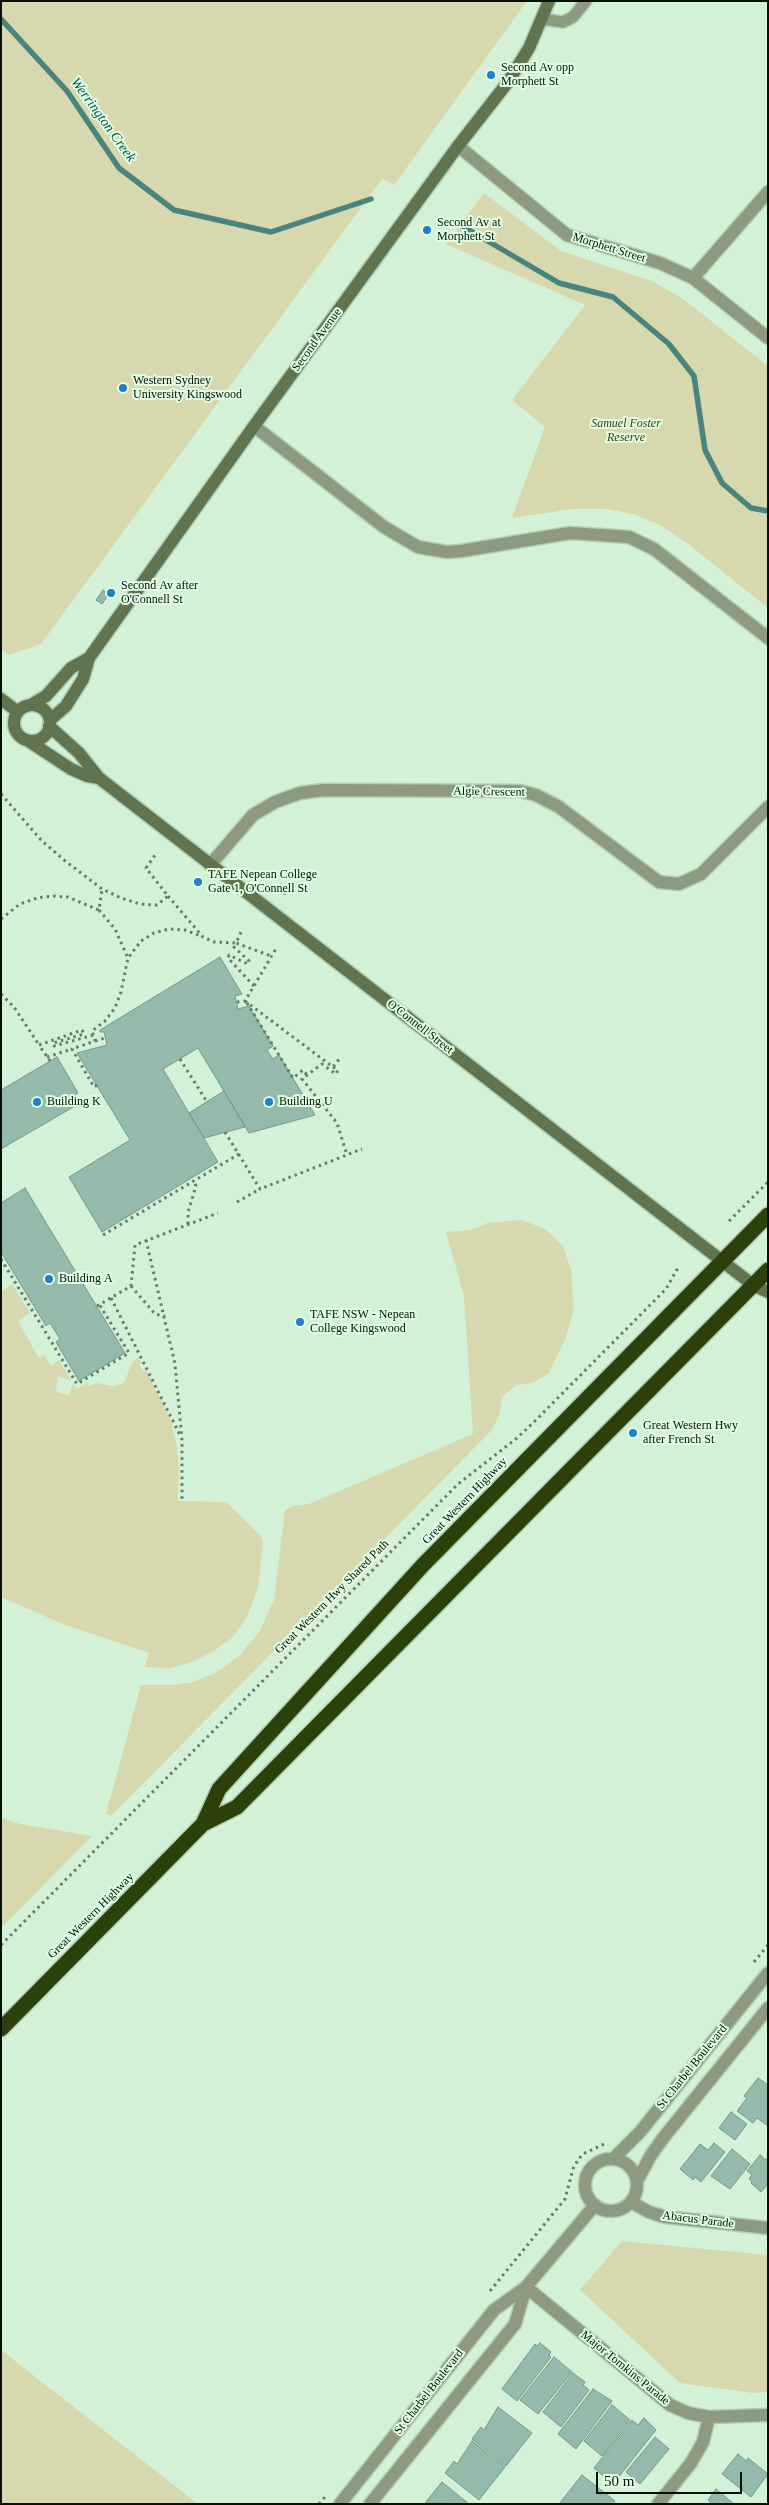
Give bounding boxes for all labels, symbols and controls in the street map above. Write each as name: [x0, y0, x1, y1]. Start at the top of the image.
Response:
place label: Second Av opp Morphett St: [501, 61, 574, 89]
marker: Second Av opp Morphett St: [485, 69, 497, 81]
water label: Werrington Creek: [67, 75, 139, 165]
place label: Second Av at Morphett St: [437, 216, 501, 244]
marker: Second Av at Morphett St: [421, 224, 433, 236]
street label: Morphett Street: [571, 230, 647, 266]
street label: Second Avenue: [289, 306, 345, 374]
place label: Western Sydney University Kingswood: [133, 374, 242, 402]
marker: Western Sydney University Kingswood: [117, 382, 129, 394]
park label: Samuel Foster Reserve: [591, 417, 661, 445]
place label: Second Av after O'Connell St: [121, 579, 198, 607]
marker: Second Av after O'Connell St: [105, 587, 117, 599]
street label: Algie Crescent: [453, 784, 525, 800]
place label: TAFE Nepean College Gate 1, O'Connell St: [208, 868, 317, 896]
marker: TAFE Nepean College Gate 1, O'Connell St: [192, 876, 204, 888]
street label: O'Connell Street: [384, 997, 456, 1057]
place label: Building K: [47, 1095, 101, 1109]
place label: Building U: [279, 1095, 333, 1109]
marker: Building K: [31, 1096, 43, 1108]
marker: Building U: [263, 1096, 275, 1108]
place label: Building A: [59, 1272, 113, 1286]
marker: Building A: [43, 1273, 55, 1285]
place label: TAFE NSW - Nepean College Kingswood: [310, 1308, 415, 1336]
marker: TAFE NSW - Nepean College Kingswood: [294, 1316, 306, 1328]
place label: Great Western Hwy after French St: [643, 1419, 738, 1447]
marker: Great Western Hwy after French St: [627, 1427, 639, 1439]
street label: Great Western Highway: [420, 1454, 510, 1548]
street label: Great Western Hwy Shared Path: [272, 1537, 392, 1657]
street label: Great Western Highway: [45, 1870, 137, 1962]
street label: St Charbel Boulevard: [654, 2022, 730, 2112]
street label: Abacus Parade: [662, 2208, 734, 2232]
street label: Major Tomkins Parade: [578, 2328, 672, 2408]
street label: St Charbel Boulevard: [391, 2347, 467, 2437]
scale bar: [599, 2462, 745, 2494]
text: 50 m: [604, 2473, 634, 2489]

